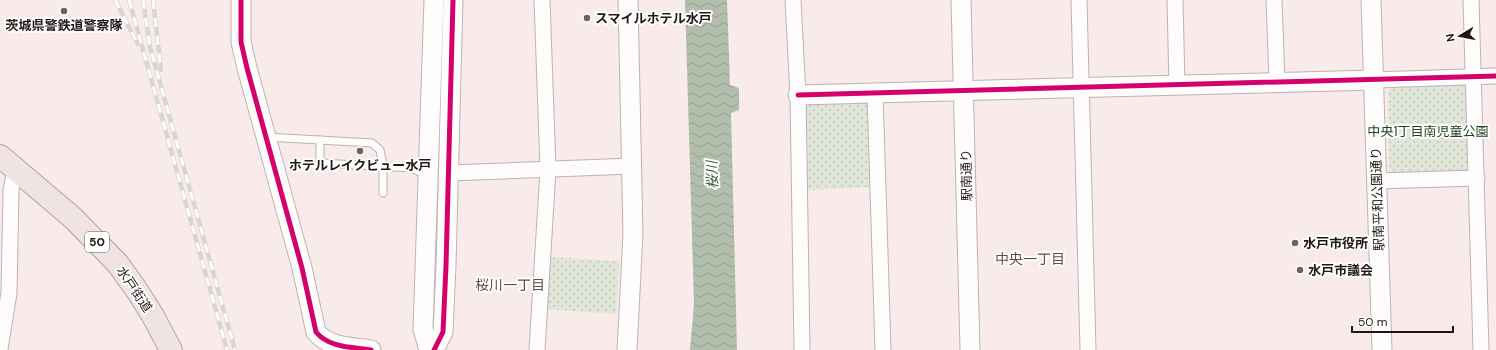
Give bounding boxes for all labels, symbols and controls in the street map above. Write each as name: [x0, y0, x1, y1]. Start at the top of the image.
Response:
marker: 茨城県警鉄道警察隊: [59, 6, 69, 16]
place label: スマイルホテル水戸: [595, 10, 712, 27]
marker: スマイルホテル水戸: [582, 13, 592, 23]
north arrow: [1440, 16, 1480, 56]
place label: 茨城県警鉄道警察隊: [5, 17, 123, 34]
text: N: [1443, 33, 1458, 43]
park label: 中央1丁目南児童公園: [1367, 123, 1489, 140]
marker: ホテルレイクビュー水戸: [355, 146, 365, 156]
street label: 駅南平和公園通り: [1367, 147, 1388, 251]
street label: 駅南通り: [958, 149, 975, 201]
place label: ホテルレイクビュー水戸: [289, 157, 431, 174]
water label: 桜川: [702, 159, 721, 189]
road number: 50: [85, 232, 109, 252]
place label: 水戸市役所: [1303, 235, 1368, 252]
marker: 水戸市役所: [1290, 238, 1300, 248]
district label: 中央一丁目: [995, 250, 1065, 268]
place label: 水戸市議会: [1308, 262, 1373, 279]
street label: 水戸街道: [113, 263, 156, 316]
marker: 水戸市議会: [1295, 265, 1305, 275]
district label: 桜川一丁目: [475, 276, 545, 294]
scale bar: [1352, 308, 1453, 334]
text: 50 m: [1358, 314, 1387, 330]

